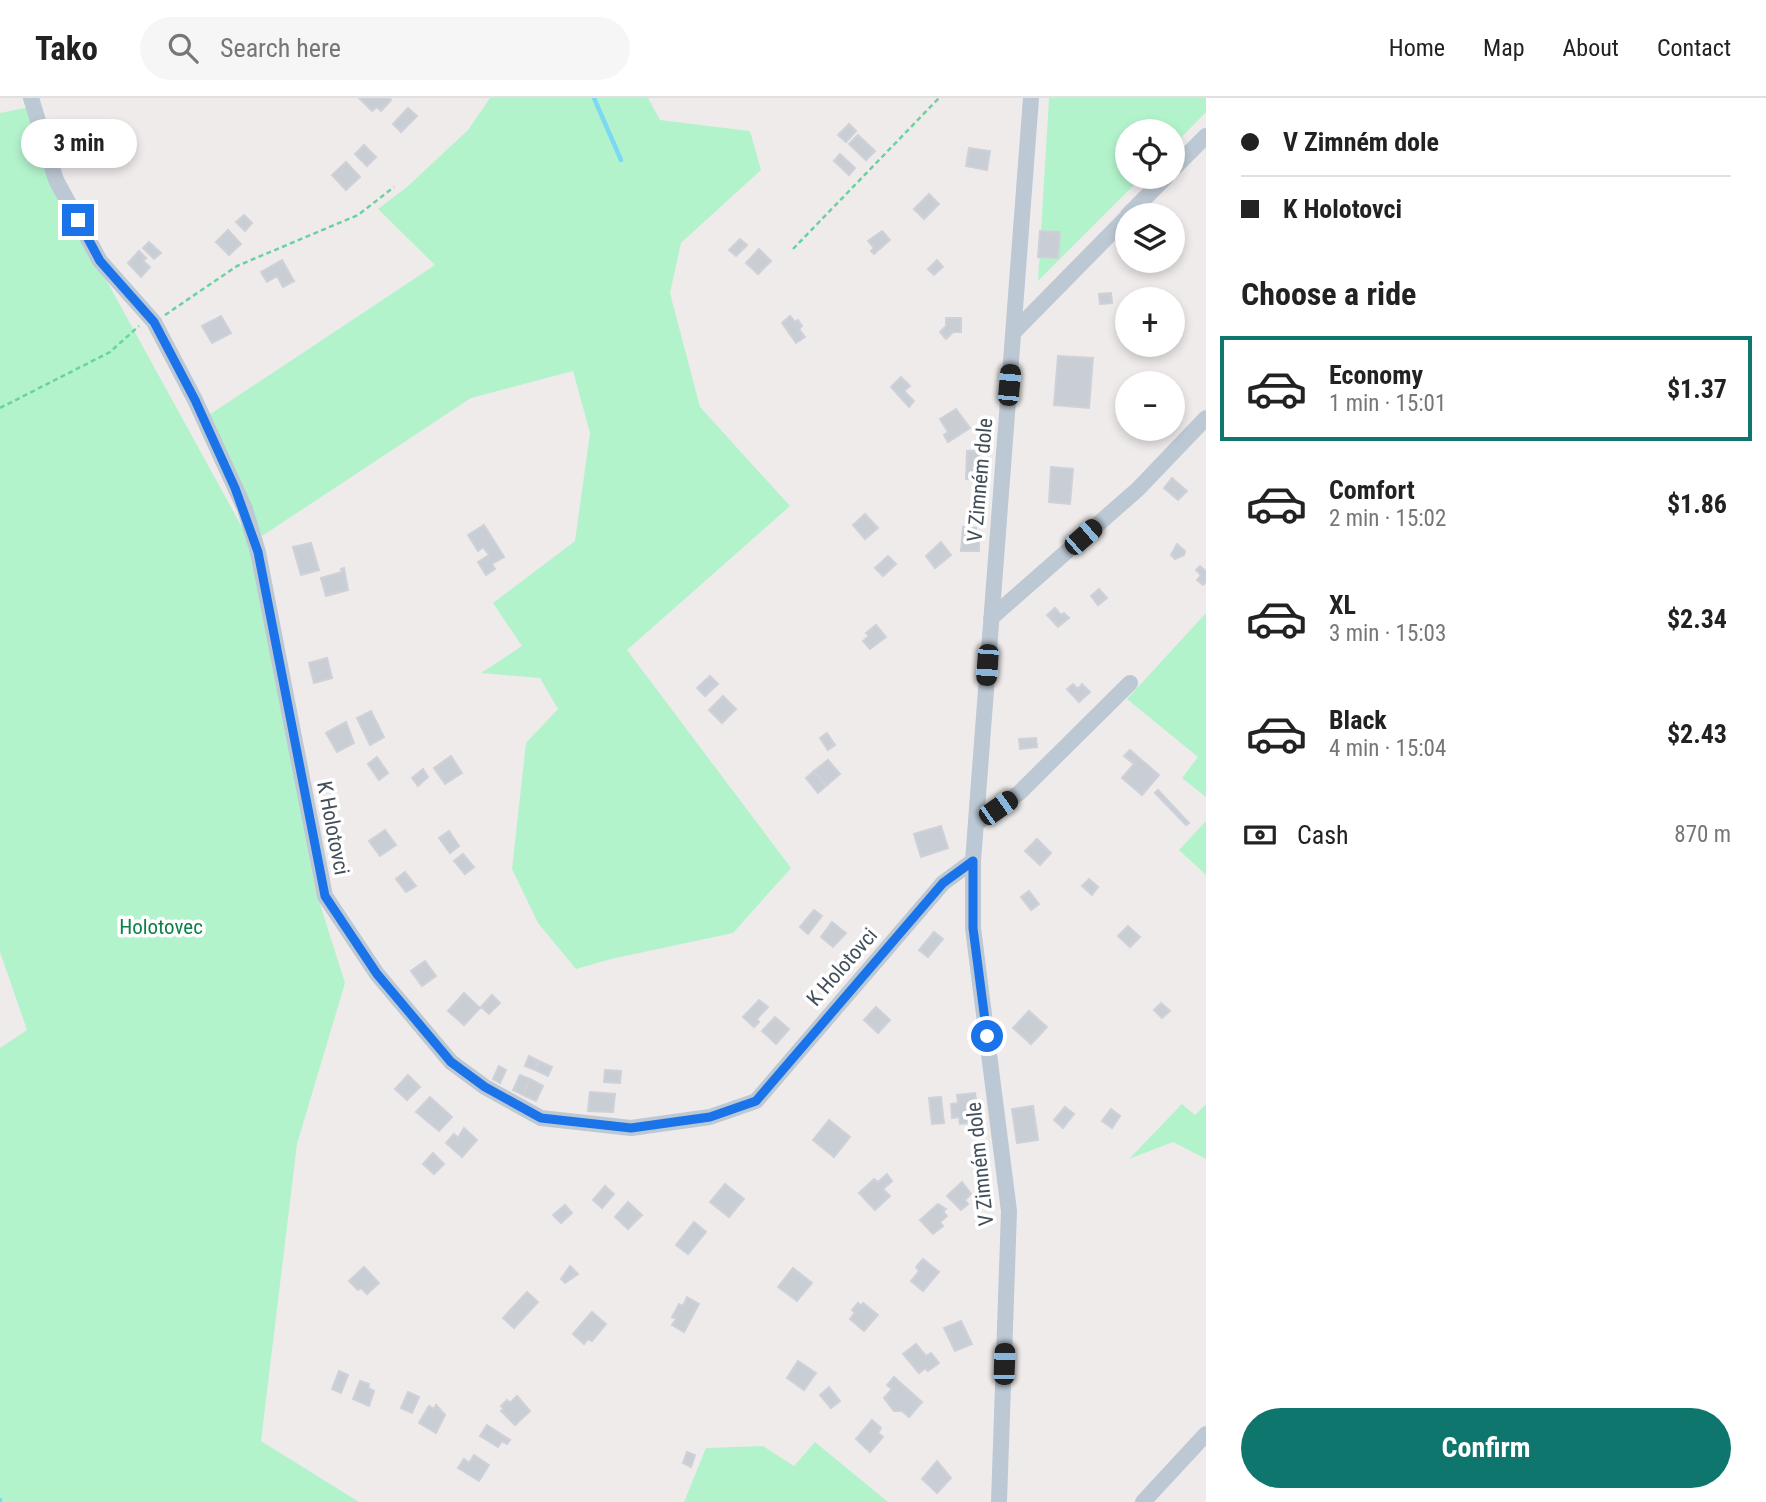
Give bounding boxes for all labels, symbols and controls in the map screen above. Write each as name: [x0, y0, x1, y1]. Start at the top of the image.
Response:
search box: [140, 17, 630, 80]
text: Tako: [35, 29, 98, 68]
icon: search: [164, 29, 202, 67]
text: Search here: [220, 33, 341, 63]
text: Home: [1389, 34, 1445, 62]
text: Map: [1483, 34, 1525, 62]
text: About: [1563, 34, 1619, 62]
text: Contact: [1657, 34, 1731, 62]
callout: 3 min: [20, 118, 136, 167]
map controls: [1115, 119, 1185, 441]
button: locate: [1115, 119, 1185, 189]
text: V Zimném dole: [1283, 127, 1439, 157]
text: 3 min: [53, 130, 105, 157]
text: K Holotovci: [1283, 194, 1402, 224]
button: layers: [1115, 203, 1185, 273]
route end: [62, 204, 94, 236]
text: Choose a ride: [1241, 275, 1416, 313]
button: +: [1115, 287, 1185, 357]
icon: car: [1245, 357, 1308, 420]
text: Economy: [1329, 360, 1423, 390]
car: [997, 363, 1022, 407]
button: −: [1115, 371, 1185, 441]
text: $1.37: [1667, 374, 1727, 404]
text: 1 min · 15:01: [1329, 390, 1446, 417]
street label: V Zimném dole: [963, 417, 997, 543]
icon: car: [1245, 472, 1308, 535]
text: Comfort: [1329, 475, 1415, 505]
text: $1.86: [1667, 489, 1727, 519]
text: 2 min · 15:02: [1329, 505, 1446, 532]
car: [1061, 515, 1106, 559]
icon: car: [1245, 587, 1308, 650]
text: XL: [1329, 590, 1356, 620]
text: $2.34: [1667, 604, 1727, 634]
text: 3 min · 15:03: [1329, 620, 1446, 647]
car: [976, 643, 999, 687]
icon: car: [1245, 702, 1308, 765]
text: Black: [1329, 705, 1387, 735]
text: $2.43: [1667, 719, 1727, 749]
text: 4 min · 15:04: [1329, 735, 1446, 762]
street label: K Holotovci: [312, 779, 354, 877]
car: [975, 787, 1022, 829]
icon: cash: [1241, 816, 1279, 854]
text: Cash: [1297, 820, 1349, 850]
text: 870 m: [1674, 821, 1731, 848]
park label: Holotovec: [119, 915, 203, 939]
street label: K Holotovci: [802, 923, 882, 1011]
route start: [971, 1020, 1003, 1052]
street label: V Zimném dole: [962, 1101, 998, 1227]
car: [993, 1343, 1016, 1385]
button: Confirm: [1241, 1408, 1731, 1488]

